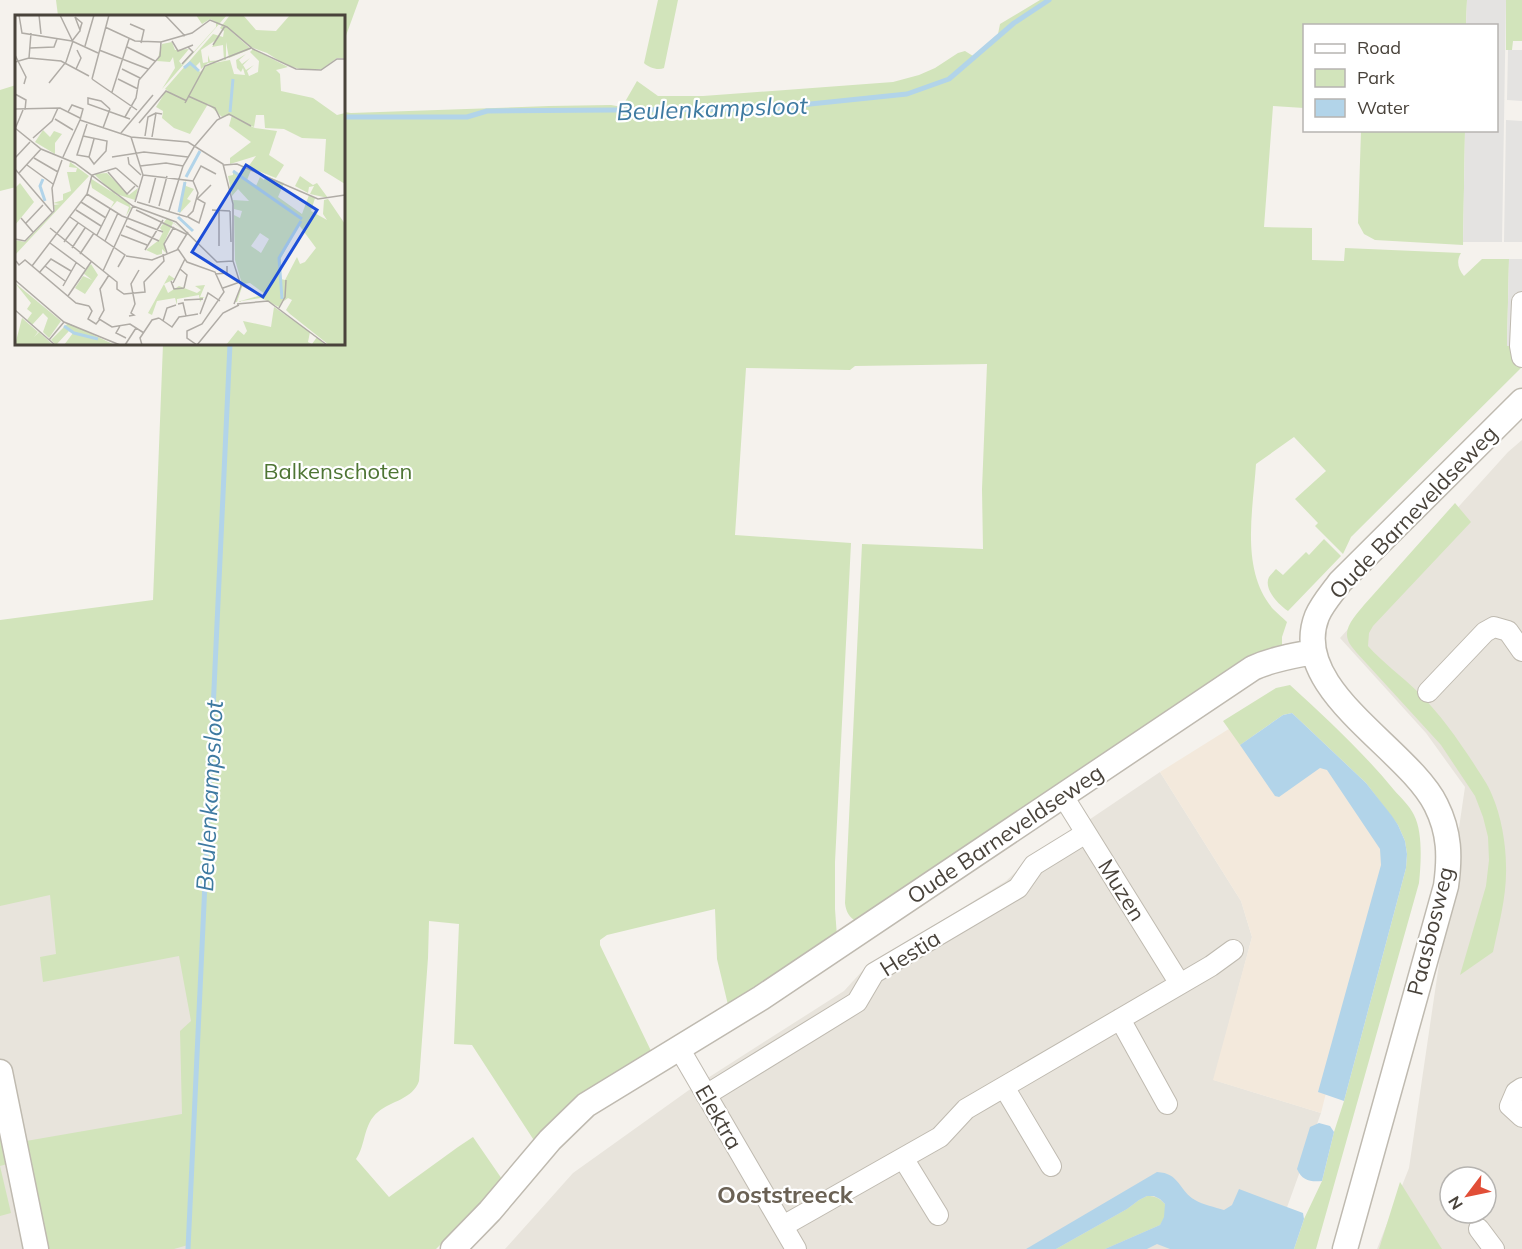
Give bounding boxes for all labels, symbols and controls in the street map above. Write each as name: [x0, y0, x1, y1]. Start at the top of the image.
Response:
inset map: [15, 15, 345, 345]
legend: [1303, 24, 1498, 132]
text: Road: [1357, 36, 1401, 59]
text: Park: [1357, 66, 1396, 89]
water label: Beulenkampsloot: [616, 90, 809, 126]
text: Water: [1357, 96, 1410, 119]
street label: Oude Barneveldseweg: [1323, 419, 1503, 605]
park label: Balkenschoten: [264, 457, 412, 485]
water label: Beulenkampsloot: [189, 699, 229, 892]
street label: Oude Barneveldseweg: [902, 758, 1108, 910]
street label: Muzen: [1092, 854, 1152, 926]
street label: Paasbosweg: [1400, 864, 1460, 998]
street label: Hestia: [875, 924, 945, 982]
street label: Elektra: [689, 1080, 749, 1154]
north arrow: [1438, 1165, 1498, 1225]
district label: Ooststreeck: [717, 1179, 854, 1209]
text: N: [1444, 1193, 1467, 1213]

